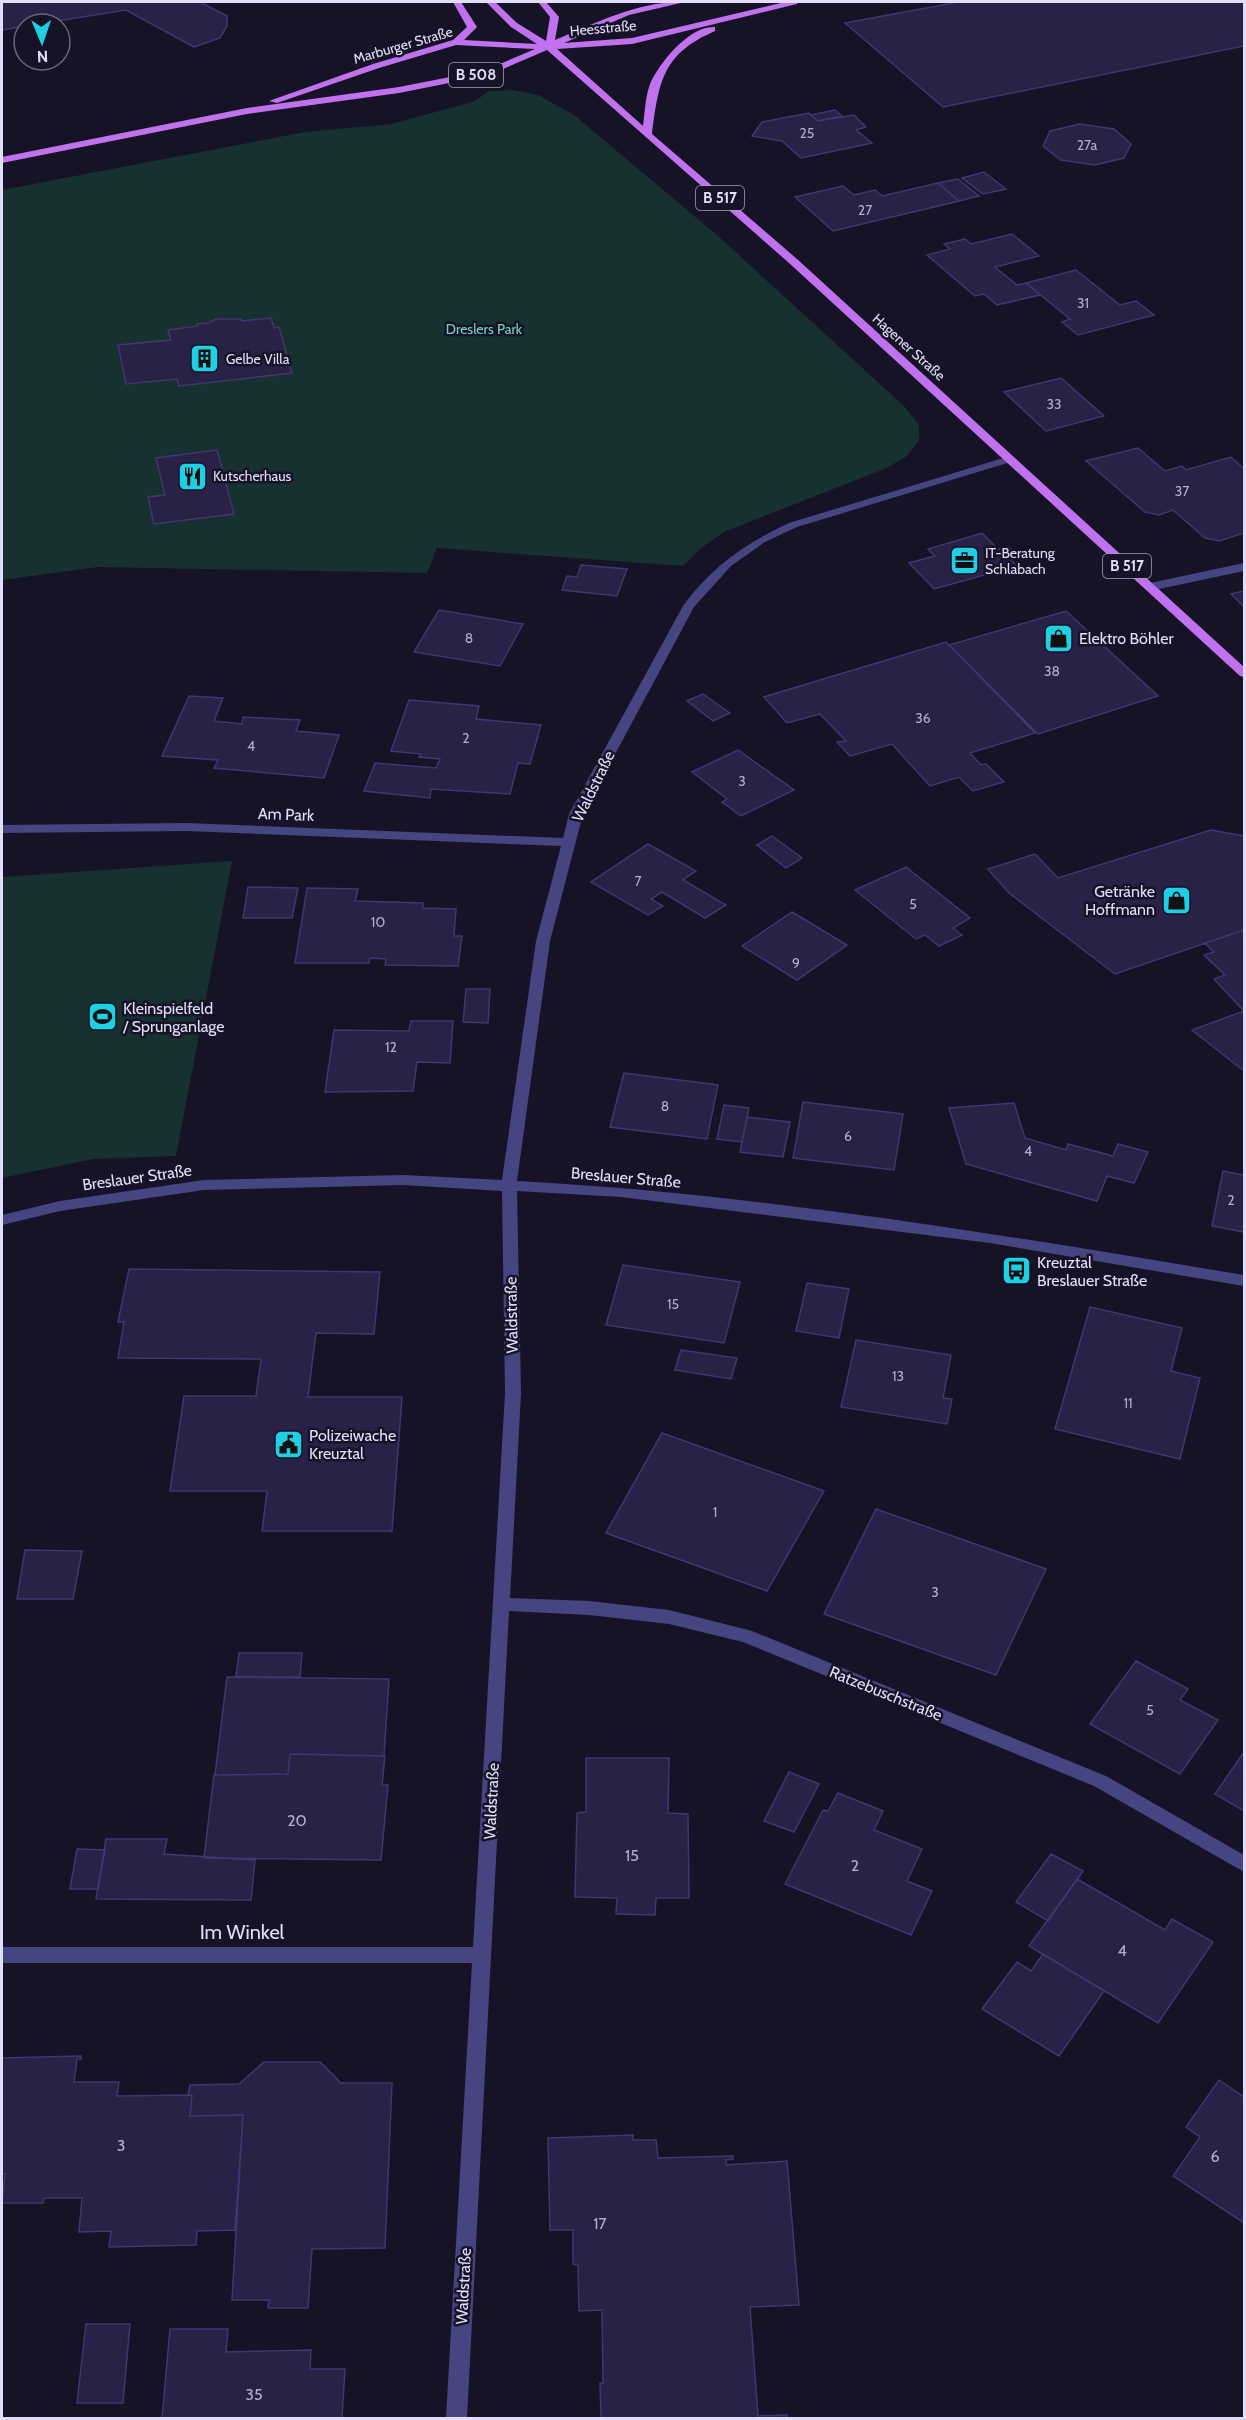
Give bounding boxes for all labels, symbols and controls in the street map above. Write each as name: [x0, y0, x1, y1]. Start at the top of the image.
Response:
north arrow: [12, 12, 72, 72]
street label: Heesstraße: [569, 16, 637, 40]
street label: Marburger Straße: [351, 22, 455, 68]
text: N: [37, 47, 48, 66]
road number: B 508: [449, 63, 503, 87]
house number: 25: [800, 124, 814, 142]
house number: 27a: [1077, 136, 1098, 154]
road number: B 517: [696, 186, 744, 210]
house number: 27: [858, 201, 872, 219]
house number: 31: [1077, 294, 1089, 312]
street label: Hagener Straße: [869, 310, 949, 384]
park label: Dreslers Park: [446, 320, 523, 338]
building icon: Gelbe Villa: [189, 343, 221, 375]
place label: Gelbe Villa: [226, 350, 290, 368]
house number: 33: [1046, 395, 1062, 413]
restaurant icon: Kutscherhaus: [176, 460, 208, 492]
place label: Kutscherhaus: [213, 467, 292, 485]
house number: 37: [1175, 482, 1189, 500]
place label: IT-Beratung Schlabach: [985, 544, 1056, 578]
office icon: IT-Beratung Schlabach: [948, 545, 980, 577]
road number: B 517: [1103, 554, 1151, 578]
shop icon: Elektro Böhler: [1042, 622, 1074, 654]
house number: 8: [465, 629, 473, 647]
place label: Elektro Böhler: [1079, 629, 1174, 648]
house number: 38: [1044, 662, 1060, 680]
house number: 36: [915, 709, 931, 727]
house number: 2: [462, 729, 470, 747]
house number: 4: [247, 737, 255, 755]
street label: Waldstraße: [568, 748, 619, 825]
house number: 3: [738, 772, 746, 790]
street label: Am Park: [258, 804, 315, 825]
house number: 7: [634, 872, 642, 890]
place label: Getränke Hoffmann: [1085, 882, 1155, 919]
shop icon: Getränke Hoffmann: [1160, 884, 1192, 916]
house number: 5: [909, 895, 917, 913]
house number: 10: [371, 913, 385, 931]
house number: 9: [792, 954, 800, 972]
place label: Kleinspielfeld / Sprunganlage: [122, 999, 225, 1036]
sports icon: Kleinspielfeld / Sprunganlage: [86, 1001, 118, 1033]
house number: 12: [385, 1038, 397, 1056]
house number: 8: [661, 1097, 669, 1115]
house number: 6: [844, 1127, 852, 1145]
house number: 4: [1024, 1142, 1032, 1160]
street label: Breslauer Straße: [81, 1160, 193, 1195]
street label: Breslauer Straße: [570, 1163, 682, 1192]
house number: 2: [1227, 1191, 1235, 1209]
place label: Kreuztal Breslauer Straße: [1037, 1253, 1147, 1290]
bus stop icon: Kreuztal Breslauer Straße: [1000, 1255, 1032, 1287]
street label: Waldstraße: [501, 1276, 522, 1354]
house number: 15: [667, 1295, 679, 1313]
house number: 13: [892, 1367, 904, 1385]
house number: 11: [1123, 1394, 1133, 1412]
place label: Polizeiwache Kreuztal: [309, 1426, 396, 1463]
public building icon: Polizeiwache Kreuztal: [272, 1428, 304, 1460]
house number: 1: [713, 1503, 717, 1521]
house number: 3: [931, 1583, 939, 1601]
street label: Ratzebuschstraße: [827, 1662, 945, 1725]
house number: 5: [1146, 1701, 1154, 1719]
street label: Waldstraße: [480, 1762, 503, 1840]
house number: 20: [287, 1811, 307, 1830]
house number: 15: [625, 1846, 639, 1865]
house number: 2: [851, 1856, 859, 1875]
street label: Im Winkel: [200, 1920, 285, 1944]
house number: 4: [1117, 1941, 1127, 1960]
house number: 3: [117, 2136, 125, 2155]
house number: 6: [1210, 2147, 1220, 2166]
house number: 17: [593, 2214, 607, 2233]
street label: Waldstraße: [452, 2247, 475, 2325]
house number: 35: [245, 2385, 263, 2404]

